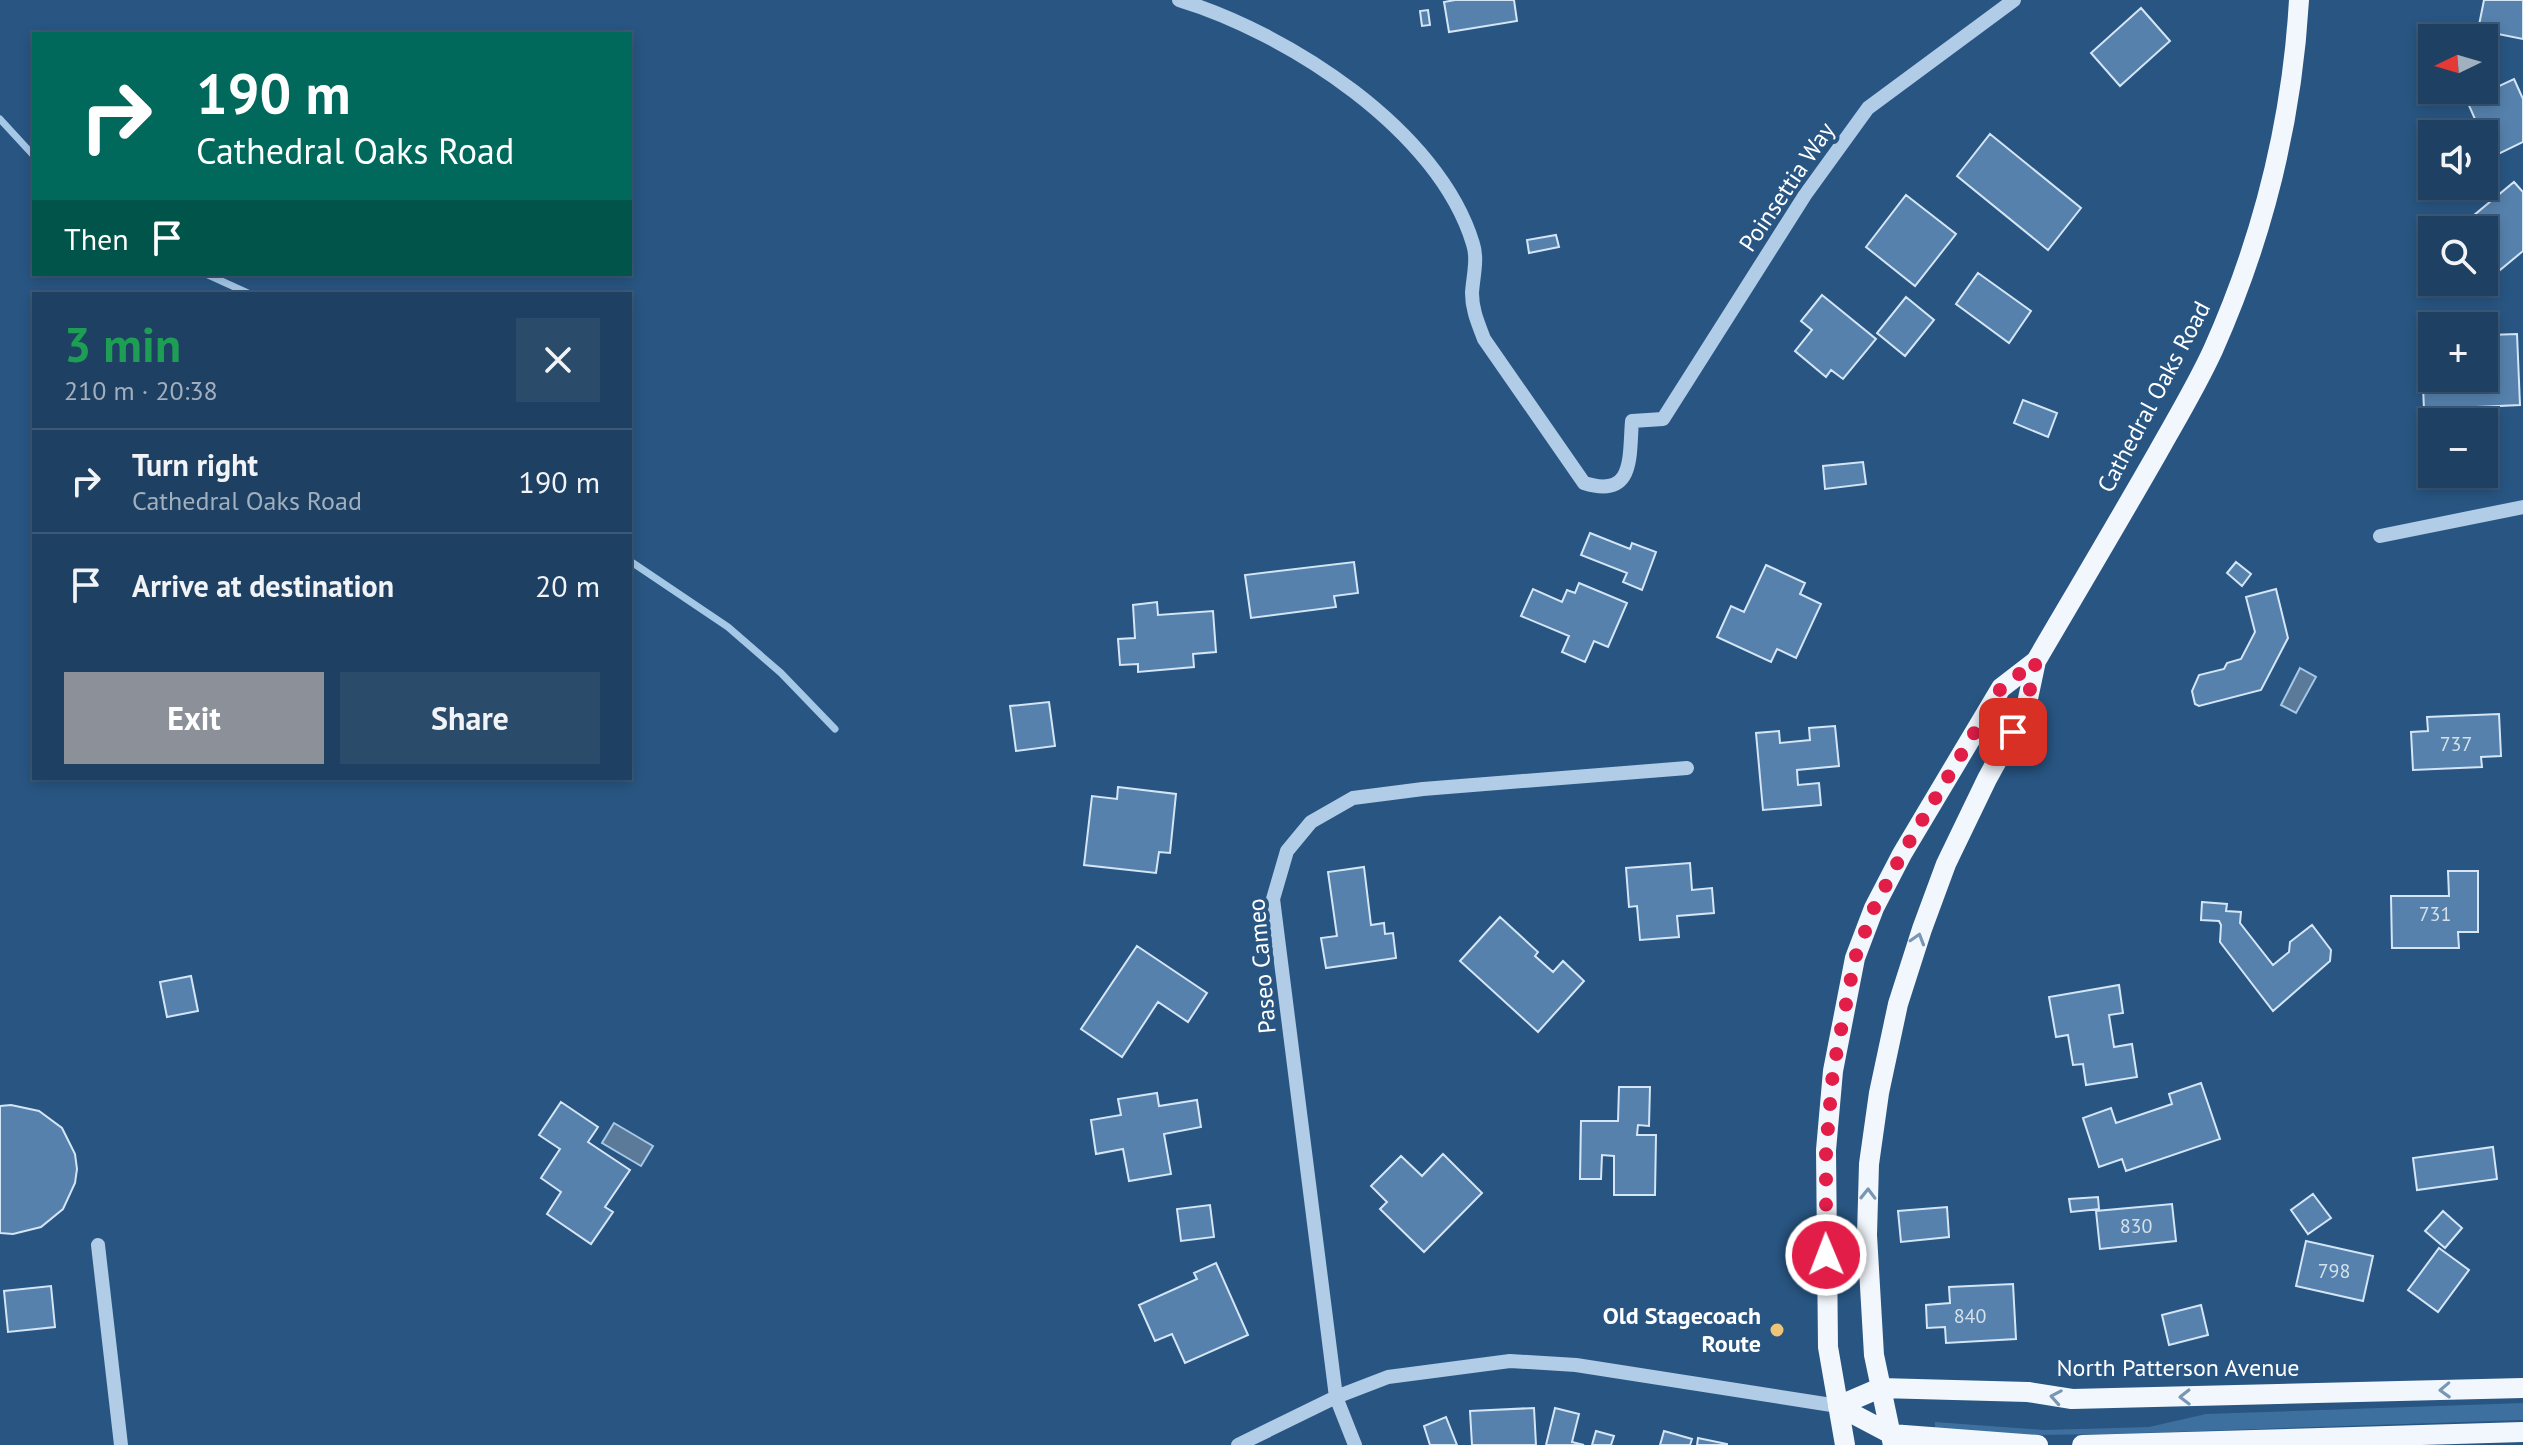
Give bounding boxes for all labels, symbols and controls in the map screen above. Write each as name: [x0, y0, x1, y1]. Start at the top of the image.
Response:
north arrow: [2418, 24, 2498, 104]
map controls: [2418, 24, 2498, 488]
text: 190 m: [196, 57, 351, 129]
icon: right: [64, 64, 168, 168]
street label: Poinsettia Way: [1732, 116, 1841, 257]
button: sound: [2418, 120, 2498, 200]
text: Cathedral Oaks Road: [196, 127, 514, 174]
icon: arrive: [145, 216, 189, 260]
button: search: [2418, 216, 2498, 296]
text: Then: [64, 219, 129, 258]
street label: Cathedral Oaks Road: [2090, 296, 2217, 498]
button: +: [2418, 312, 2498, 392]
text: 3 min: [64, 313, 181, 375]
button: close: [516, 318, 600, 402]
text: 210 m · 20:38: [64, 374, 218, 407]
button: −: [2418, 408, 2498, 488]
text: Turn right: [132, 445, 258, 484]
icon: right: [64, 459, 108, 503]
text: 190 m: [519, 462, 600, 501]
text: Cathedral Oaks Road: [132, 484, 362, 517]
icon: arrive: [64, 563, 108, 607]
text: Arrive at destination: [132, 566, 394, 605]
text: 20 m: [535, 566, 600, 605]
button: Exit: [64, 672, 324, 764]
button: Share: [340, 672, 600, 764]
pin: [1979, 698, 2047, 766]
icon: arrive: [1991, 710, 2035, 754]
house number: 737: [2440, 731, 2472, 757]
street label: Paseo Cameo: [1240, 897, 1283, 1035]
house number: 731: [2419, 901, 2451, 927]
one-way arrow: [1909, 933, 1925, 947]
one-way arrow: [1860, 1187, 1877, 1200]
position arrow: [1784, 1213, 1868, 1297]
house number: 830: [2120, 1213, 2152, 1239]
house number: 798: [2318, 1258, 2350, 1284]
place label: Old Stagecoach Route: [1603, 1300, 1761, 1359]
house number: 840: [1954, 1303, 1986, 1329]
marker: Old Stagecoach Route: [1768, 1321, 1786, 1339]
street label: North Patterson Avenue: [2056, 1352, 2300, 1383]
one-way arrow: [2438, 1381, 2451, 1398]
one-way arrow: [2178, 1388, 2191, 1405]
one-way arrow: [2049, 1389, 2063, 1406]

